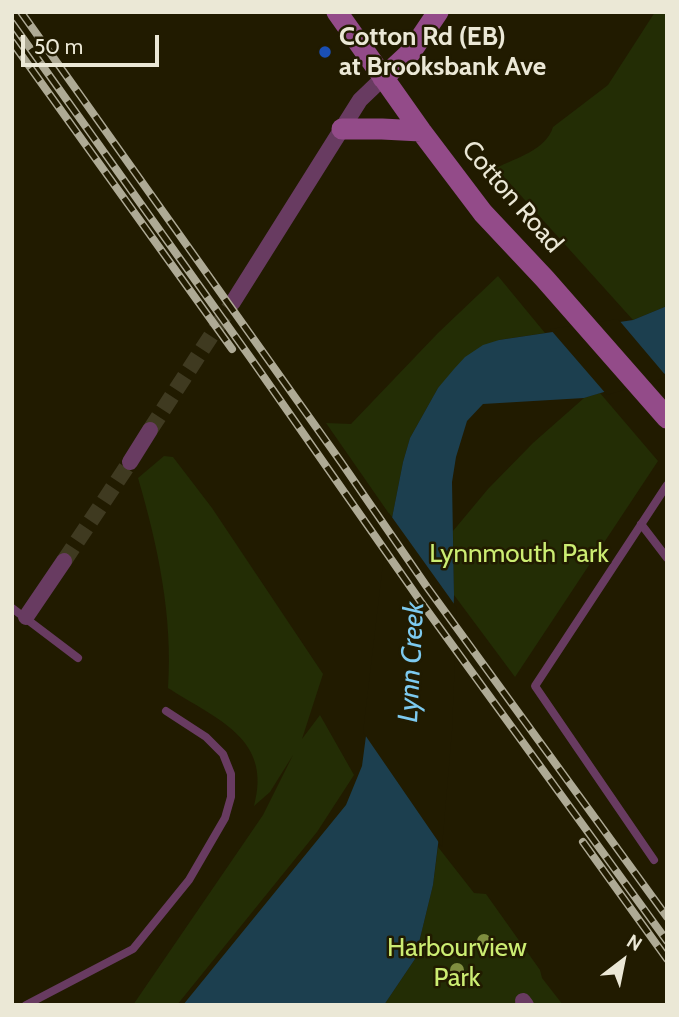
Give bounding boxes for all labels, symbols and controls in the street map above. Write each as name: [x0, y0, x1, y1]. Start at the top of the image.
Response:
scale bar: [24, 21, 163, 65]
place label: Cotton Rd (EB) at Brooksbank Ave: [339, 21, 546, 82]
text: 50 m: [34, 34, 83, 59]
marker: Cotton Rd (EB) at Brooksbank Ave: [317, 44, 333, 60]
street label: Cotton Road: [455, 135, 569, 259]
park label: Lynnmouth Park: [429, 538, 609, 570]
water label: Lynn Creek: [392, 601, 432, 723]
north arrow: [588, 926, 658, 996]
text: N: [623, 929, 646, 956]
park label: Harbourview Park: [387, 932, 527, 993]

